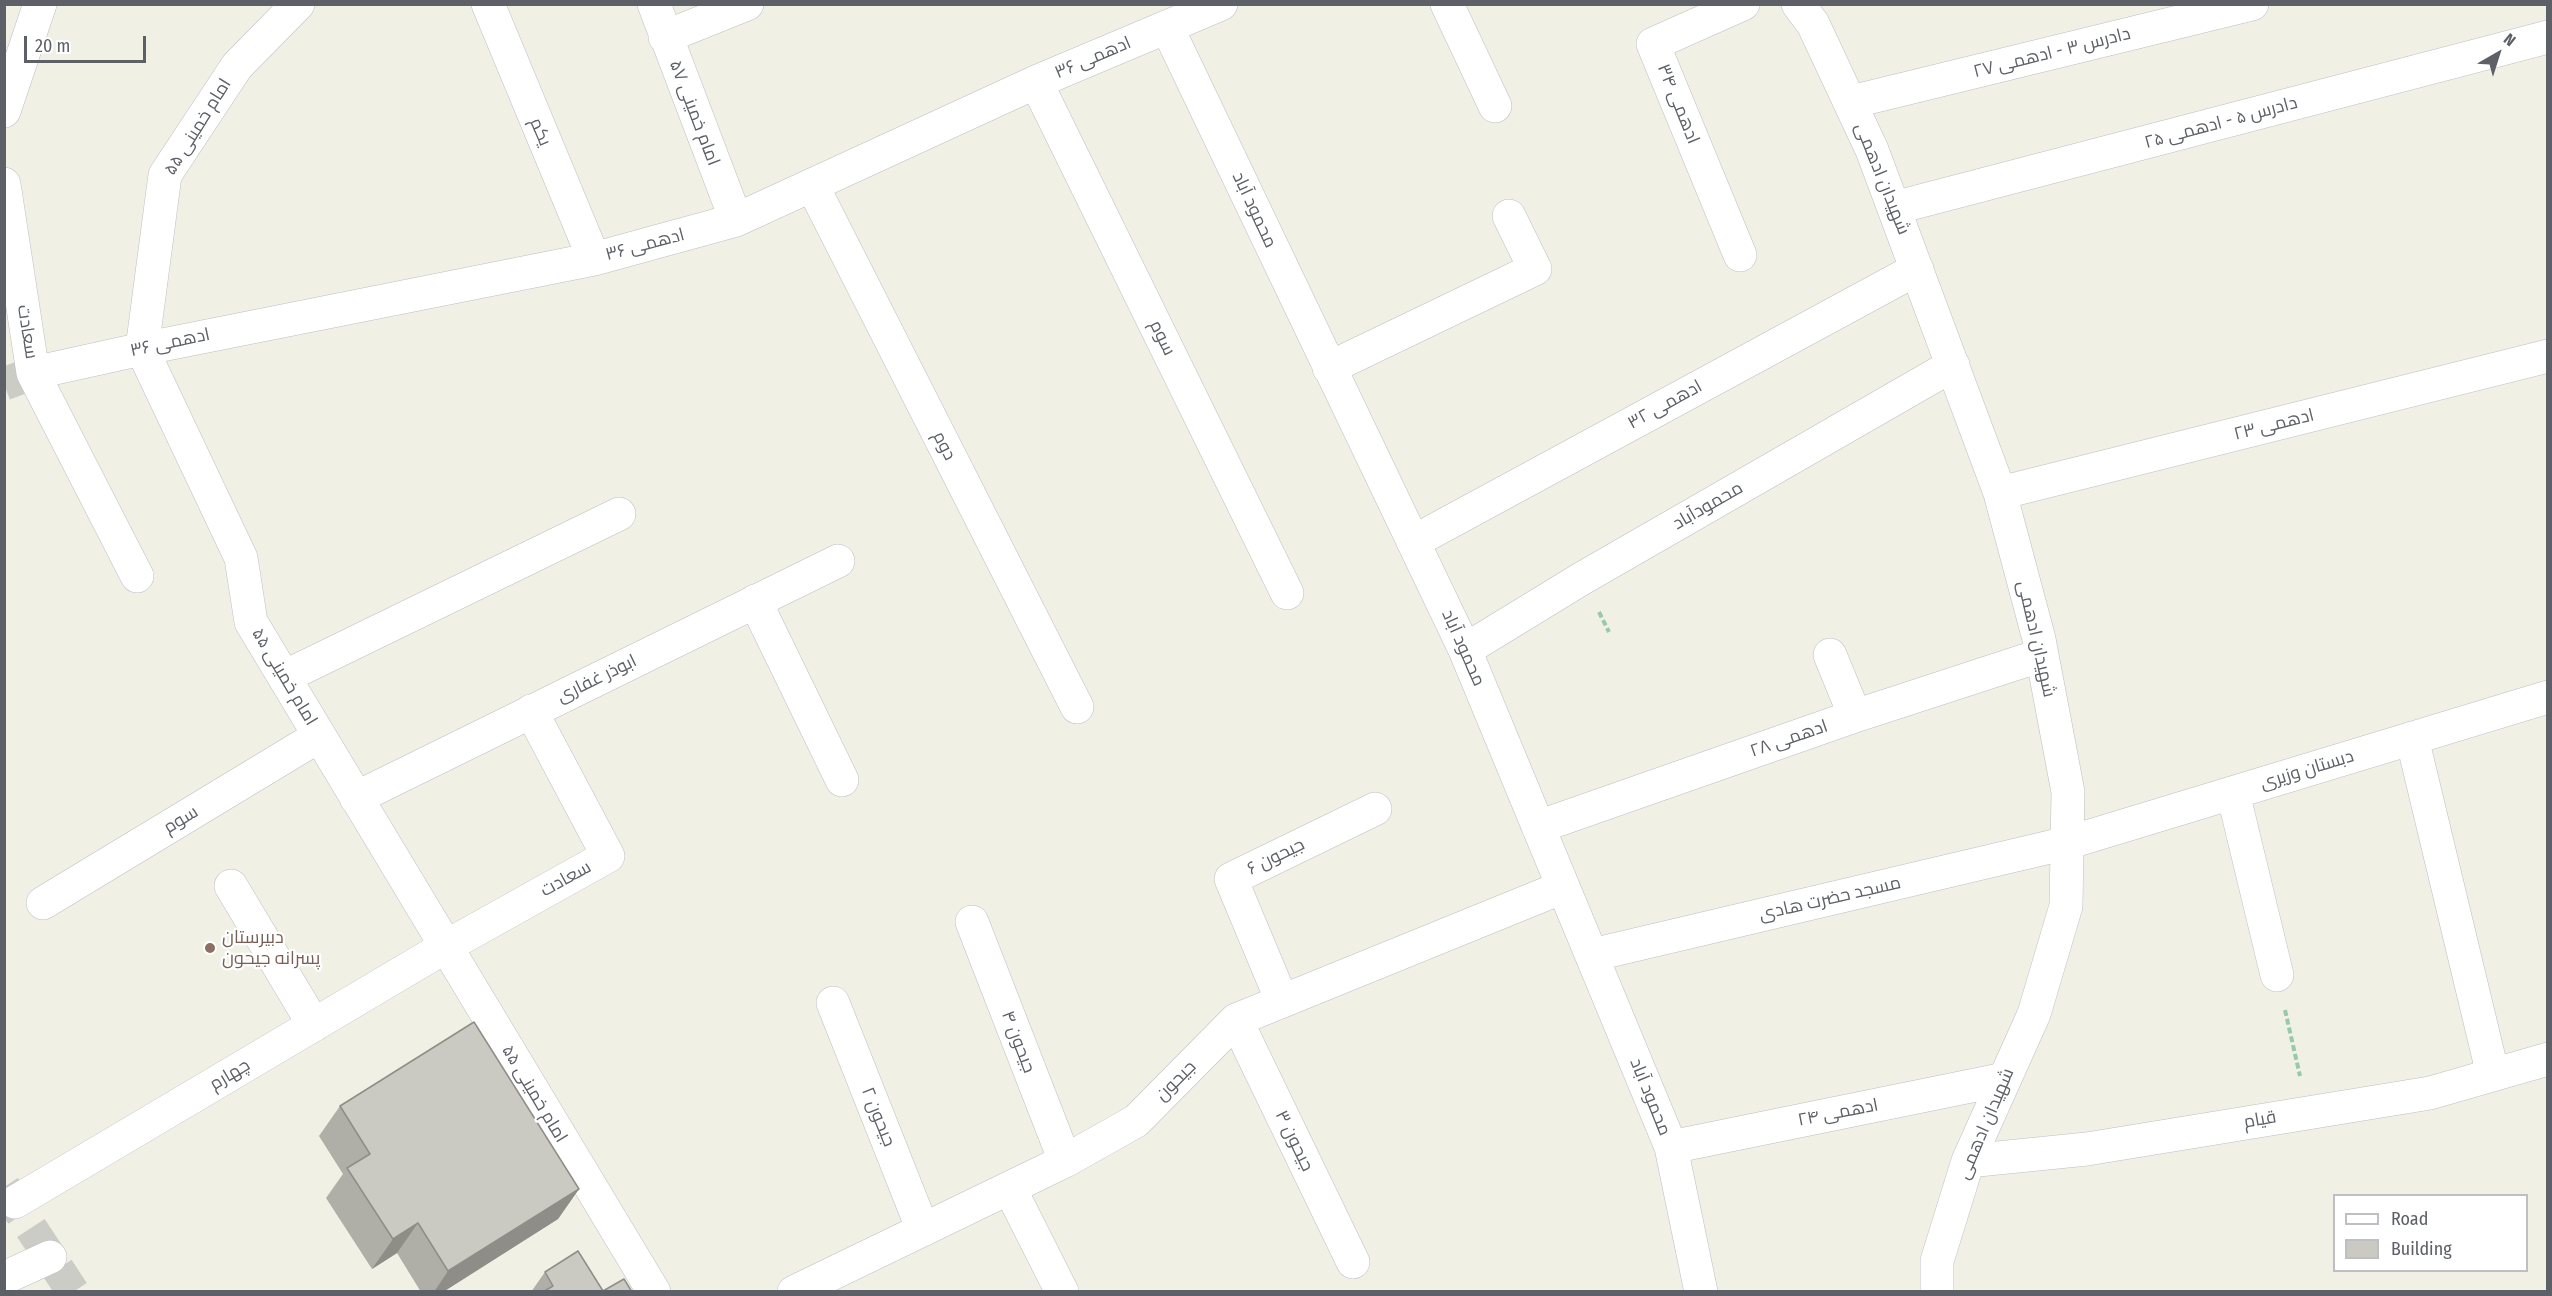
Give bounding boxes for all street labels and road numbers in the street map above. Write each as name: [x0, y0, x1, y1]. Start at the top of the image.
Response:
street label: دادرس ۳ - ادهمی ۲۷: [1971, 23, 2133, 83]
street label: ادهمی ۳۶: [1052, 32, 1134, 84]
street label: امام خمینی ۵۷: [664, 57, 724, 169]
street label: ادهمی ۳۴: [1652, 61, 1704, 147]
street label: امام خمینی ۵۵: [160, 75, 236, 179]
street label: دادرس ۵ - ادهمی ۲۵: [2142, 92, 2300, 154]
street label: یکم: [524, 115, 556, 149]
street label: شهیدان ادهمی: [1850, 120, 1914, 238]
street label: محمود آباد: [1227, 168, 1281, 252]
street label: ادهمی ۳۶: [603, 224, 687, 266]
street label: سعادت: [12, 303, 42, 361]
street label: سوم: [1144, 317, 1180, 359]
street label: ادهمی ۳۶: [128, 324, 212, 362]
street label: ادهمی ۳۲: [1624, 376, 1706, 434]
street label: ادهمی ۲۳: [2232, 405, 2316, 445]
street label: دوم: [928, 428, 960, 464]
street label: محمودآباد: [1669, 477, 1747, 535]
street label: شهیدان ادهمی: [2012, 579, 2060, 699]
street label: محمود آباد: [1437, 606, 1489, 690]
street label: امام خمینی ۵۵: [246, 624, 322, 730]
street label: ابوذر غفاری: [554, 650, 640, 708]
street label: ادهمی ۲۸: [1747, 716, 1831, 762]
street label: دبستان وزیری: [2258, 746, 2356, 794]
street label: سوم: [160, 801, 202, 839]
street label: جیحون ۶: [1244, 834, 1308, 880]
street label: سعادت: [537, 856, 595, 902]
street label: مسجد حضرت هادی: [1757, 872, 1903, 926]
street label: جیحون ۴: [996, 1008, 1040, 1076]
street label: امام خمینی ۵۵: [496, 1041, 572, 1147]
street label: چهارم: [206, 1055, 254, 1095]
street label: محمود آباد: [1625, 1055, 1675, 1139]
street label: جیحون: [1151, 1056, 1201, 1106]
street label: شهیدان ادهمی: [1953, 1065, 2019, 1183]
street label: جیحون ۲: [856, 1084, 900, 1150]
street label: ادهمی ۲۴: [1796, 1095, 1880, 1131]
street label: جیحون ۳: [1270, 1107, 1318, 1175]
street label: قیام: [2242, 1107, 2278, 1133]

